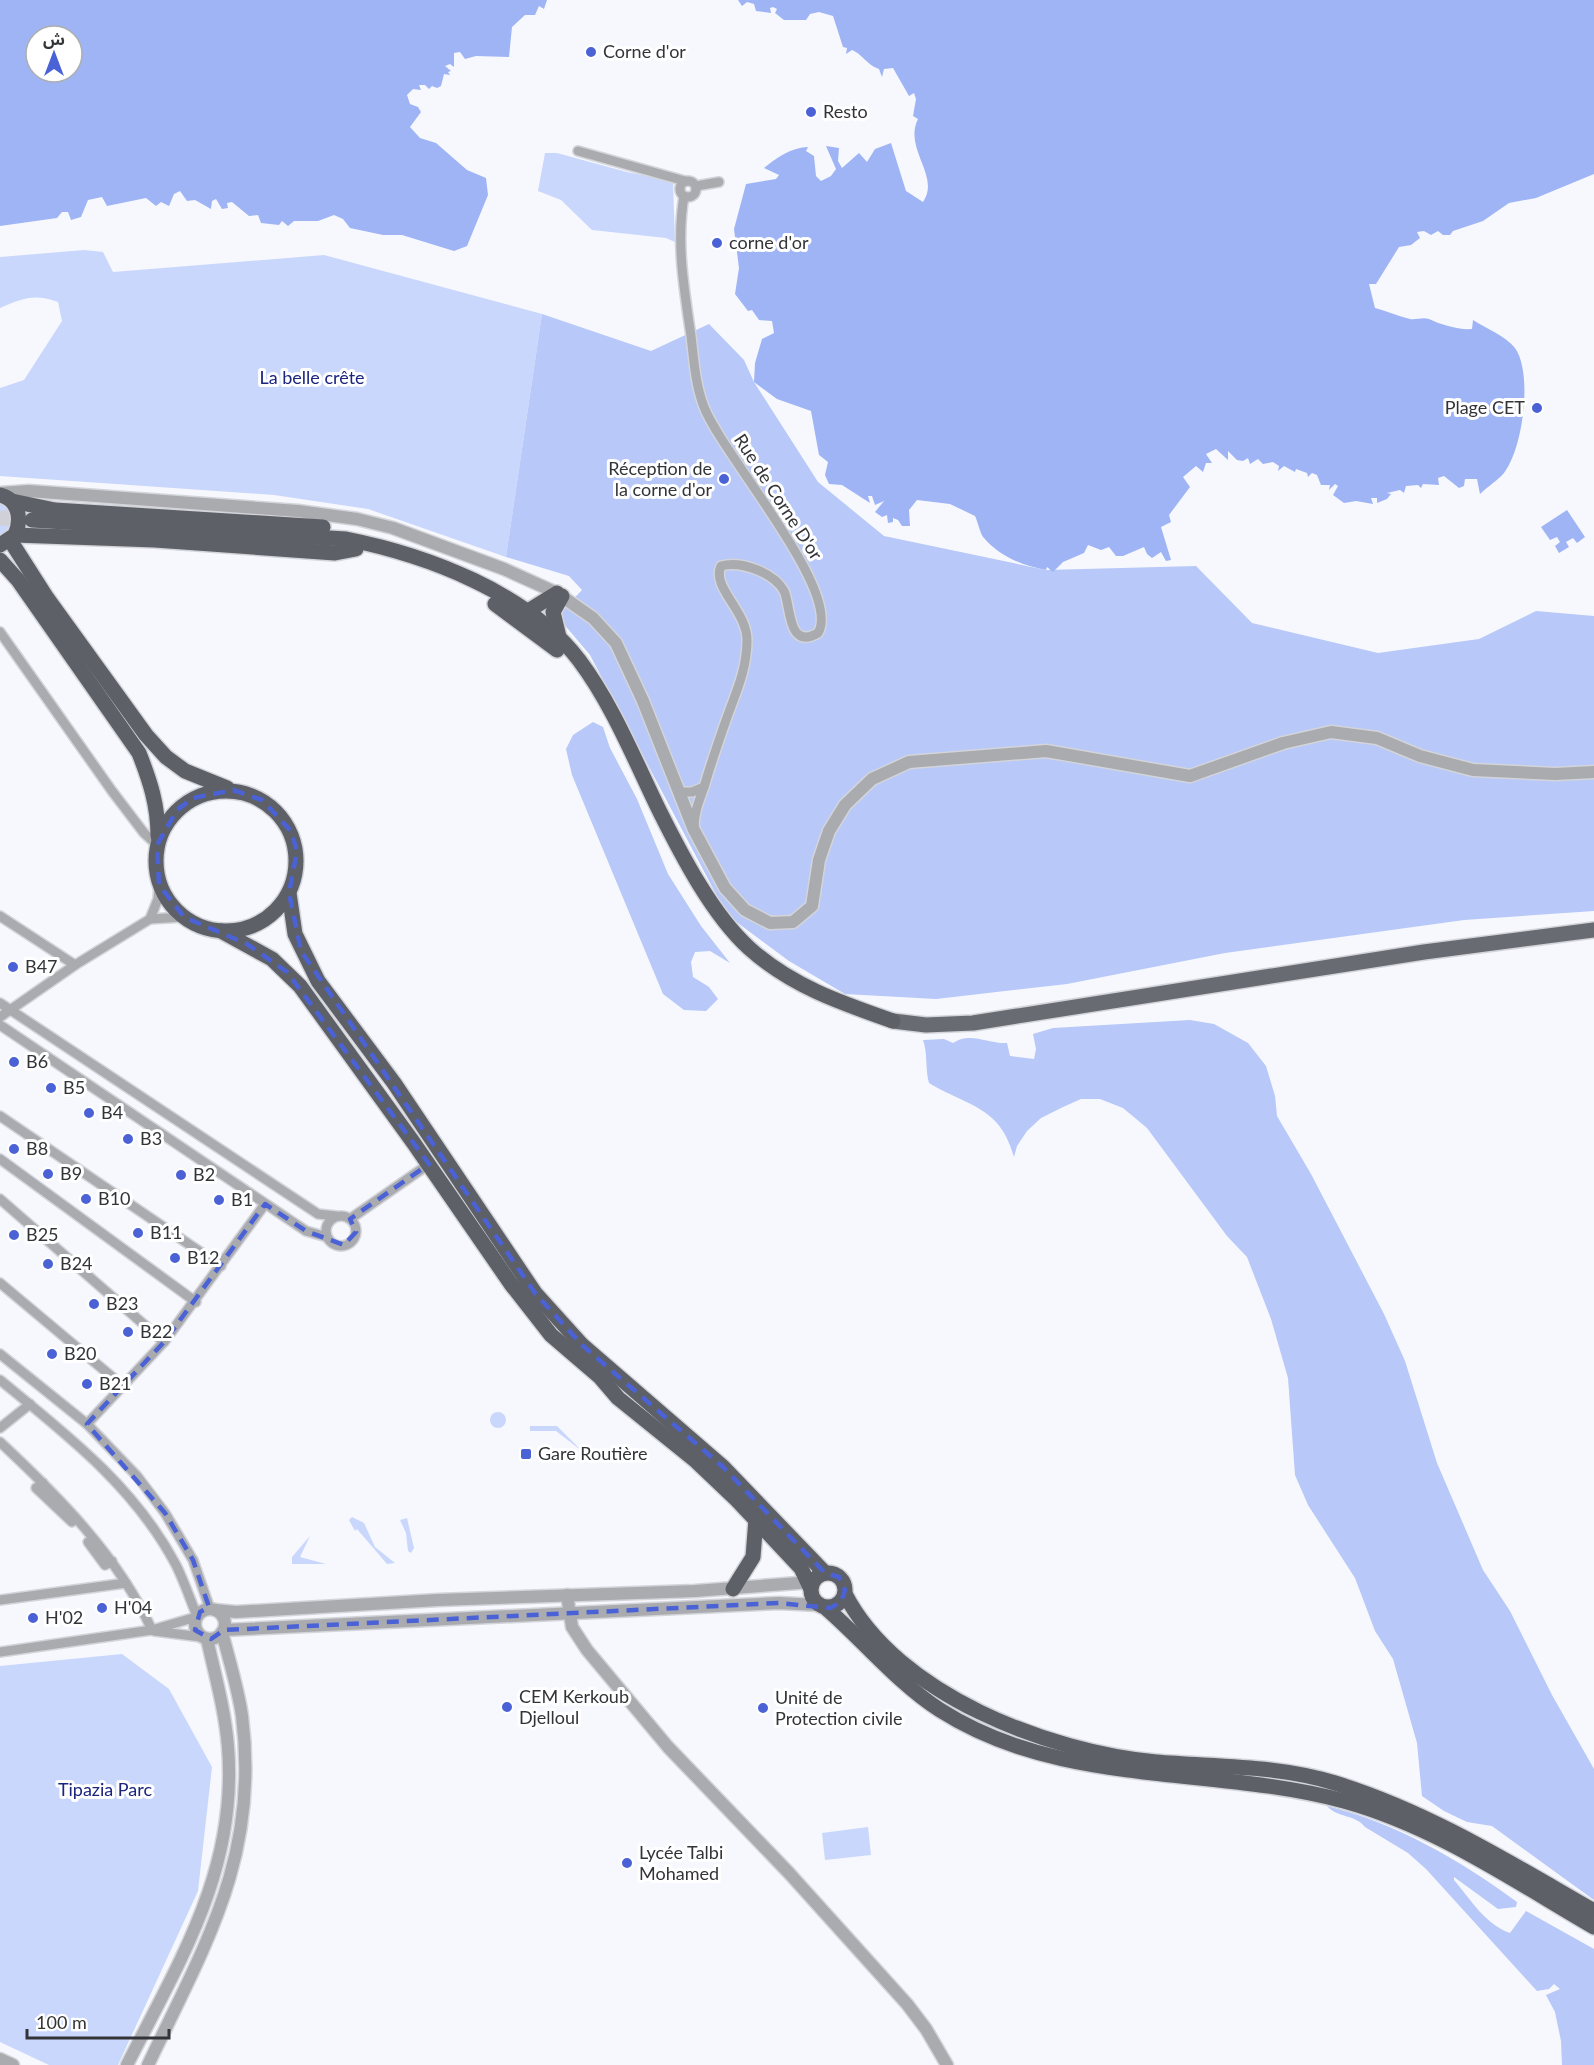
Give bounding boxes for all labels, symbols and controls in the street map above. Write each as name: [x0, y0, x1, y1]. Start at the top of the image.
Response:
north arrow: [24, 24, 84, 84]
text: ش: [43, 29, 65, 49]
place label: Corne d'or: [603, 40, 686, 62]
marker: Corne d'or: [584, 45, 598, 59]
place label: Resto: [823, 100, 868, 122]
marker: Resto: [804, 105, 818, 119]
place label: corne d'or: [729, 231, 809, 253]
marker: corne d'or: [710, 236, 724, 250]
park label: La belle crête: [259, 366, 365, 388]
place label: Plage CET: [1445, 396, 1525, 418]
marker: Plage CET: [1530, 401, 1544, 415]
street label: Rue de Corne D'or: [730, 429, 828, 564]
place label: Réception de la corne d'or: [608, 457, 712, 500]
marker: Réception de la corne d'or: [717, 472, 731, 486]
place label: B47: [25, 955, 58, 977]
marker: B47: [6, 960, 20, 974]
place label: B6: [26, 1050, 48, 1072]
marker: B6: [7, 1055, 21, 1069]
place label: B5: [63, 1076, 85, 1098]
marker: B5: [44, 1081, 58, 1095]
place label: B4: [101, 1101, 123, 1123]
marker: B4: [82, 1106, 96, 1120]
place label: B3: [140, 1127, 162, 1149]
marker: B3: [121, 1132, 135, 1146]
place label: B8: [26, 1137, 48, 1159]
marker: B8: [7, 1142, 21, 1156]
place label: B9: [60, 1162, 82, 1184]
place label: B2: [193, 1163, 215, 1185]
marker: B9: [41, 1167, 55, 1181]
marker: B2: [174, 1168, 188, 1182]
place label: B10: [98, 1187, 131, 1209]
place label: B1: [231, 1188, 253, 1210]
marker: B10: [79, 1192, 93, 1206]
marker: B1: [212, 1193, 226, 1207]
place label: B11: [150, 1221, 183, 1243]
place label: B25: [26, 1223, 59, 1245]
marker: B11: [131, 1226, 145, 1240]
marker: B25: [7, 1228, 21, 1242]
place label: B12: [187, 1246, 220, 1268]
marker: B12: [168, 1251, 182, 1265]
place label: B24: [60, 1252, 93, 1274]
marker: B24: [41, 1257, 55, 1271]
place label: B23: [106, 1292, 139, 1314]
marker: B23: [87, 1297, 101, 1311]
place label: B22: [140, 1320, 173, 1342]
marker: B22: [121, 1325, 135, 1339]
place label: B20: [64, 1342, 97, 1364]
marker: B20: [45, 1347, 59, 1361]
place label: B21: [99, 1372, 132, 1394]
marker: B21: [80, 1377, 94, 1391]
place label: Gare Routière: [538, 1442, 648, 1464]
marker: Gare Routière: [519, 1447, 533, 1461]
place label: H'04: [114, 1596, 152, 1618]
marker: H'04: [95, 1601, 109, 1615]
place label: H'02: [45, 1606, 83, 1628]
marker: H'02: [26, 1611, 40, 1625]
place label: CEM Kerkoub Djelloul: [519, 1685, 629, 1728]
place label: Unité de Protection civile: [775, 1686, 903, 1729]
marker: CEM Kerkoub Djelloul: [500, 1700, 514, 1714]
marker: Unité de Protection civile: [756, 1701, 770, 1715]
park label: Tipazia Parc: [58, 1778, 152, 1800]
place label: Lycée Talbi Mohamed: [639, 1841, 723, 1884]
marker: Lycée Talbi Mohamed: [620, 1856, 634, 1870]
scale bar: [27, 2002, 170, 2040]
text: 100 m: [36, 2011, 87, 2033]

